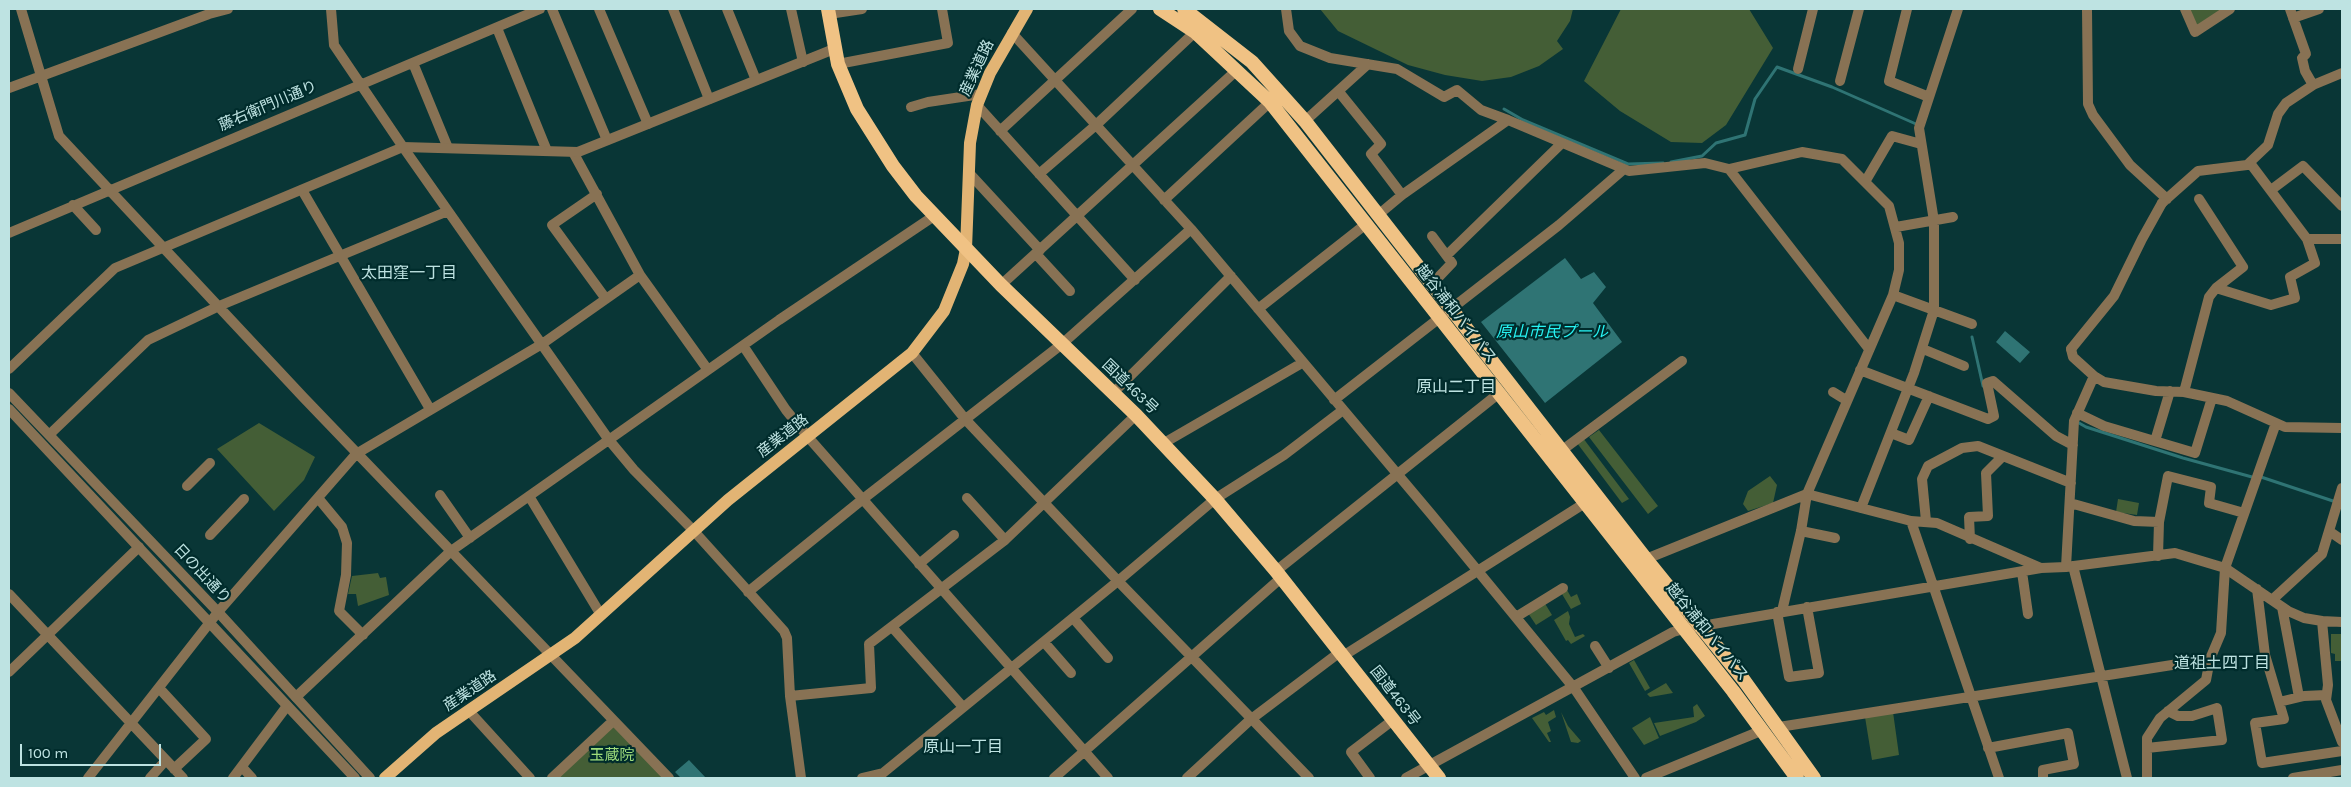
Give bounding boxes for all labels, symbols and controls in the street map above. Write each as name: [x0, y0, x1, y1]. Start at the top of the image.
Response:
street label: 産業道路: [956, 37, 998, 99]
street label: 藤右衛門川通り: [216, 77, 320, 135]
street label: 越谷浦和バイパス: [1412, 261, 1500, 367]
district label: 太田窪一丁目: [361, 263, 457, 283]
water label: 原山市民プール: [1496, 322, 1608, 342]
street label: 国道463号: [1098, 356, 1162, 418]
district label: 原山二丁目: [1416, 377, 1496, 397]
street label: 産業道路: [754, 410, 812, 462]
street label: 日の出通り: [170, 540, 234, 608]
street label: 越谷浦和バイパス: [1662, 580, 1752, 684]
district label: 道祖土四丁目: [2174, 653, 2270, 673]
street label: 国道463号: [1366, 663, 1424, 729]
street label: 産業道路: [440, 667, 500, 715]
scale bar: [22, 734, 164, 766]
district label: 原山一丁目: [923, 737, 1003, 757]
text: 100 m: [28, 744, 68, 762]
park label: 玉蔵院: [590, 747, 634, 765]

